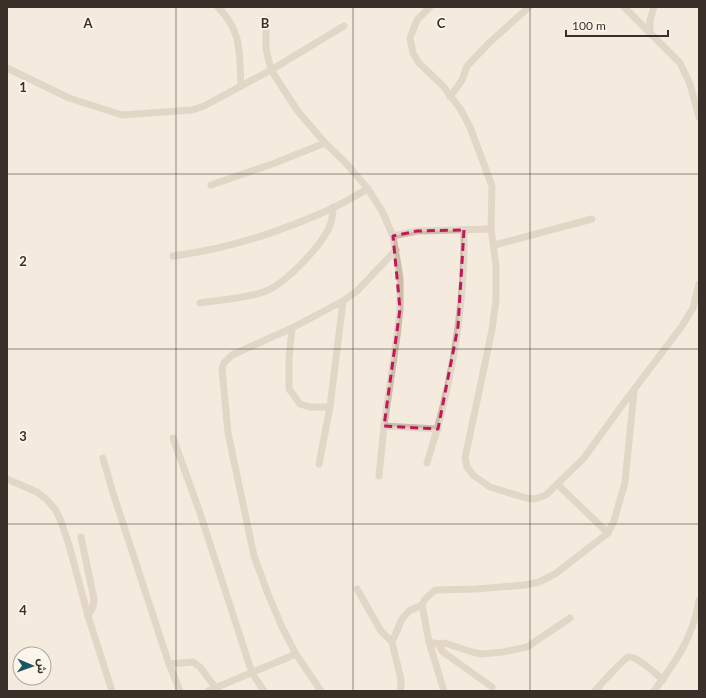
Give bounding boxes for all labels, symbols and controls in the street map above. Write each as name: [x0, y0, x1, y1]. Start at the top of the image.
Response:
scale bar: [566, 12, 668, 38]
text: A: [82, 15, 93, 31]
text: B: [261, 15, 270, 31]
text: C: [437, 15, 446, 31]
text: 100 m: [572, 18, 606, 33]
text: 1: [19, 79, 27, 95]
text: 2: [19, 253, 27, 269]
text: 3: [19, 428, 27, 444]
text: 4: [19, 602, 27, 618]
north arrow: [12, 646, 52, 686]
text: ش: [35, 659, 49, 674]

